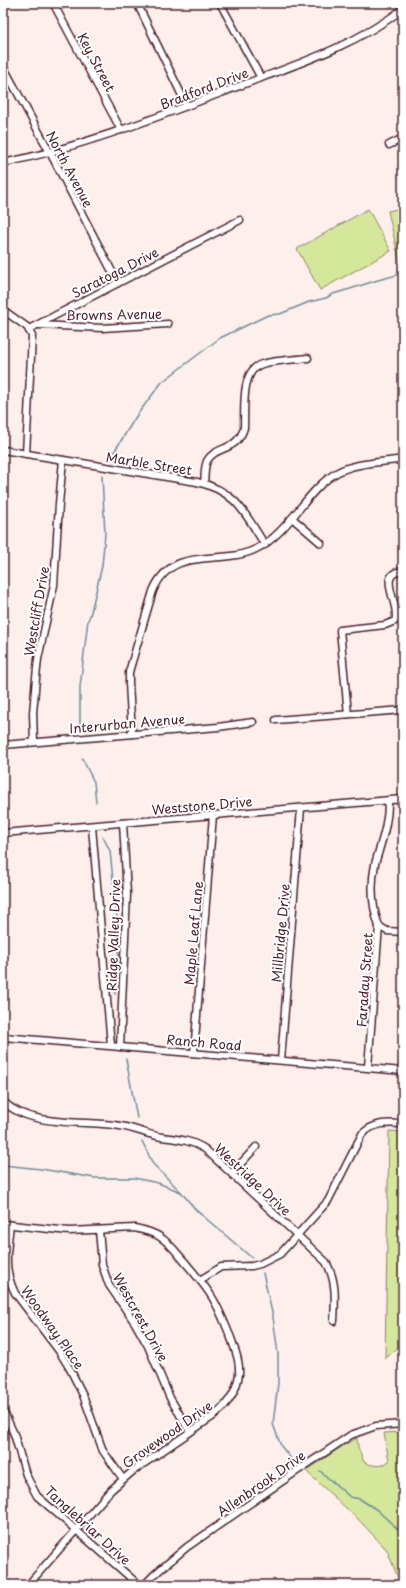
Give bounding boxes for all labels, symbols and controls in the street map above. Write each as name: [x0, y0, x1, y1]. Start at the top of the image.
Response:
street label: Key Street: [73, 29, 121, 95]
street label: Bradford Drive: [157, 62, 251, 114]
street label: North Avenue: [42, 127, 98, 211]
street label: Saratoga Drive: [68, 242, 162, 302]
street label: Browns Avenue: [66, 304, 162, 324]
street label: Marble Street: [105, 447, 193, 479]
street label: Westcliff Drive: [19, 564, 53, 658]
street label: Interurban Avenue: [68, 708, 186, 738]
street label: Weststone Drive: [151, 791, 253, 819]
street label: Ridge Valley Drive: [102, 879, 124, 991]
street label: Maple Leaf Lane: [179, 880, 207, 986]
street label: Millbridge Drive: [266, 883, 294, 983]
street label: Faraday Street: [351, 932, 377, 1028]
street label: Ranch Road: [166, 1029, 242, 1055]
street label: Westridge Drive: [210, 1138, 296, 1220]
street label: Westcrest Drive: [109, 1269, 173, 1365]
street label: Woodway Place: [17, 1281, 89, 1373]
street label: Grovewood Drive: [118, 1396, 216, 1472]
street label: Allenbrook Drive: [213, 1445, 309, 1521]
street label: Tanglebriar Drive: [41, 1481, 135, 1569]

